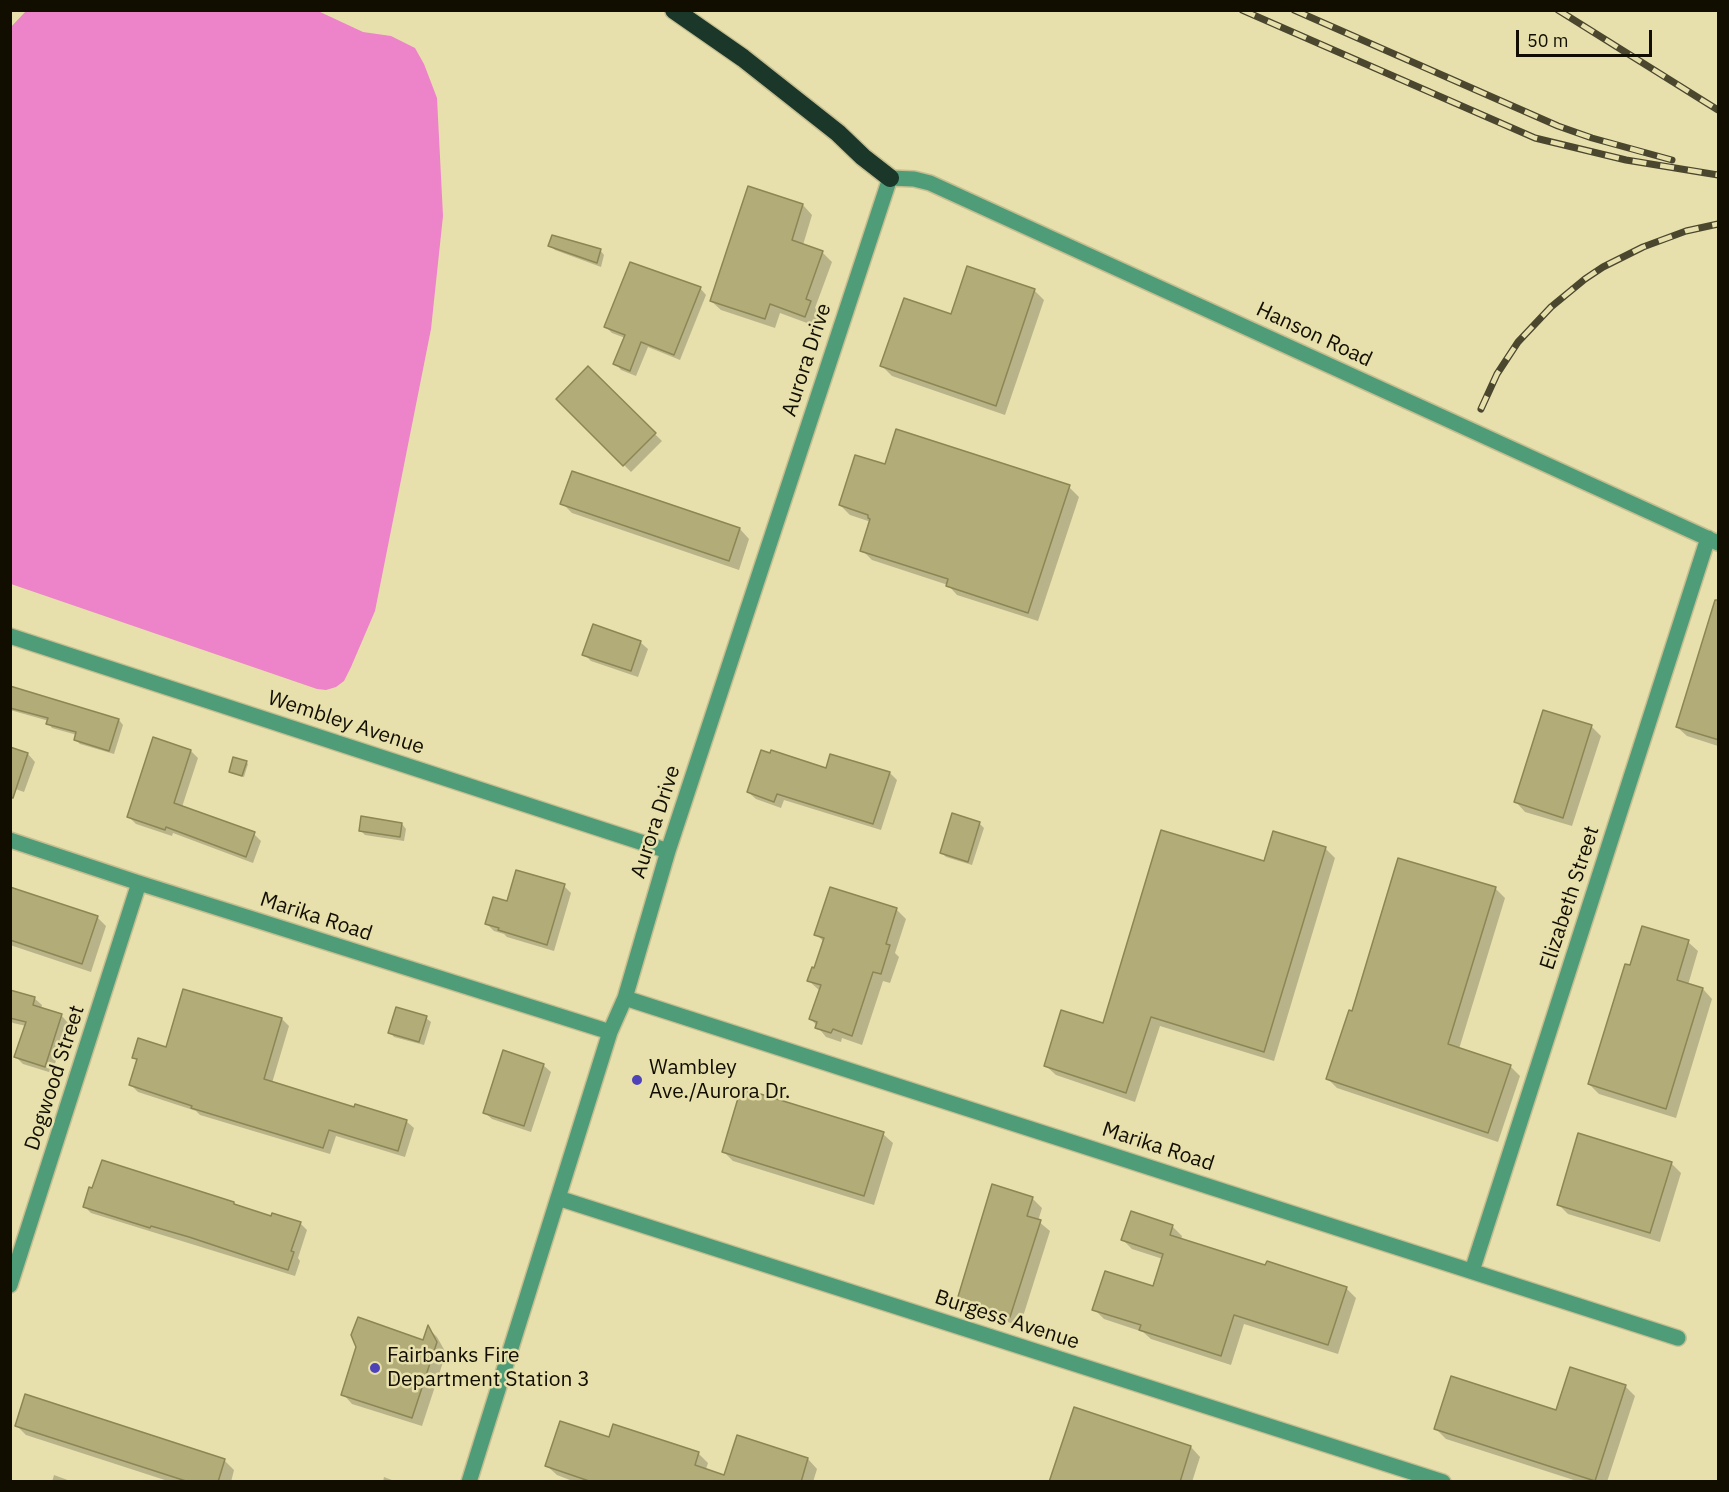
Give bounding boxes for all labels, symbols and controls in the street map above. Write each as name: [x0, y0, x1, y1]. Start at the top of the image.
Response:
scale bar: [1519, 18, 1656, 56]
text: 50 m: [1527, 29, 1569, 52]
street label: Hanson Road: [1252, 297, 1376, 373]
street label: Aurora Drive: [777, 300, 837, 420]
street label: Wembley Avenue: [265, 686, 427, 760]
street label: Aurora Drive: [626, 762, 686, 882]
street label: Elizabeth Street: [1535, 823, 1605, 973]
street label: Marika Road: [257, 887, 375, 947]
street label: Dogwood Street: [20, 1002, 90, 1154]
place label: Wambley Ave./Aurora Dr.: [649, 1055, 790, 1105]
marker: Wambley Ave./Aurora Dr.: [630, 1073, 644, 1087]
street label: Marika Road: [1099, 1117, 1217, 1177]
street label: Burgess Avenue: [931, 1285, 1083, 1355]
place label: Fairbanks Fire Department Station 3: [387, 1343, 590, 1393]
marker: Fairbanks Fire Department Station 3: [368, 1361, 382, 1375]

